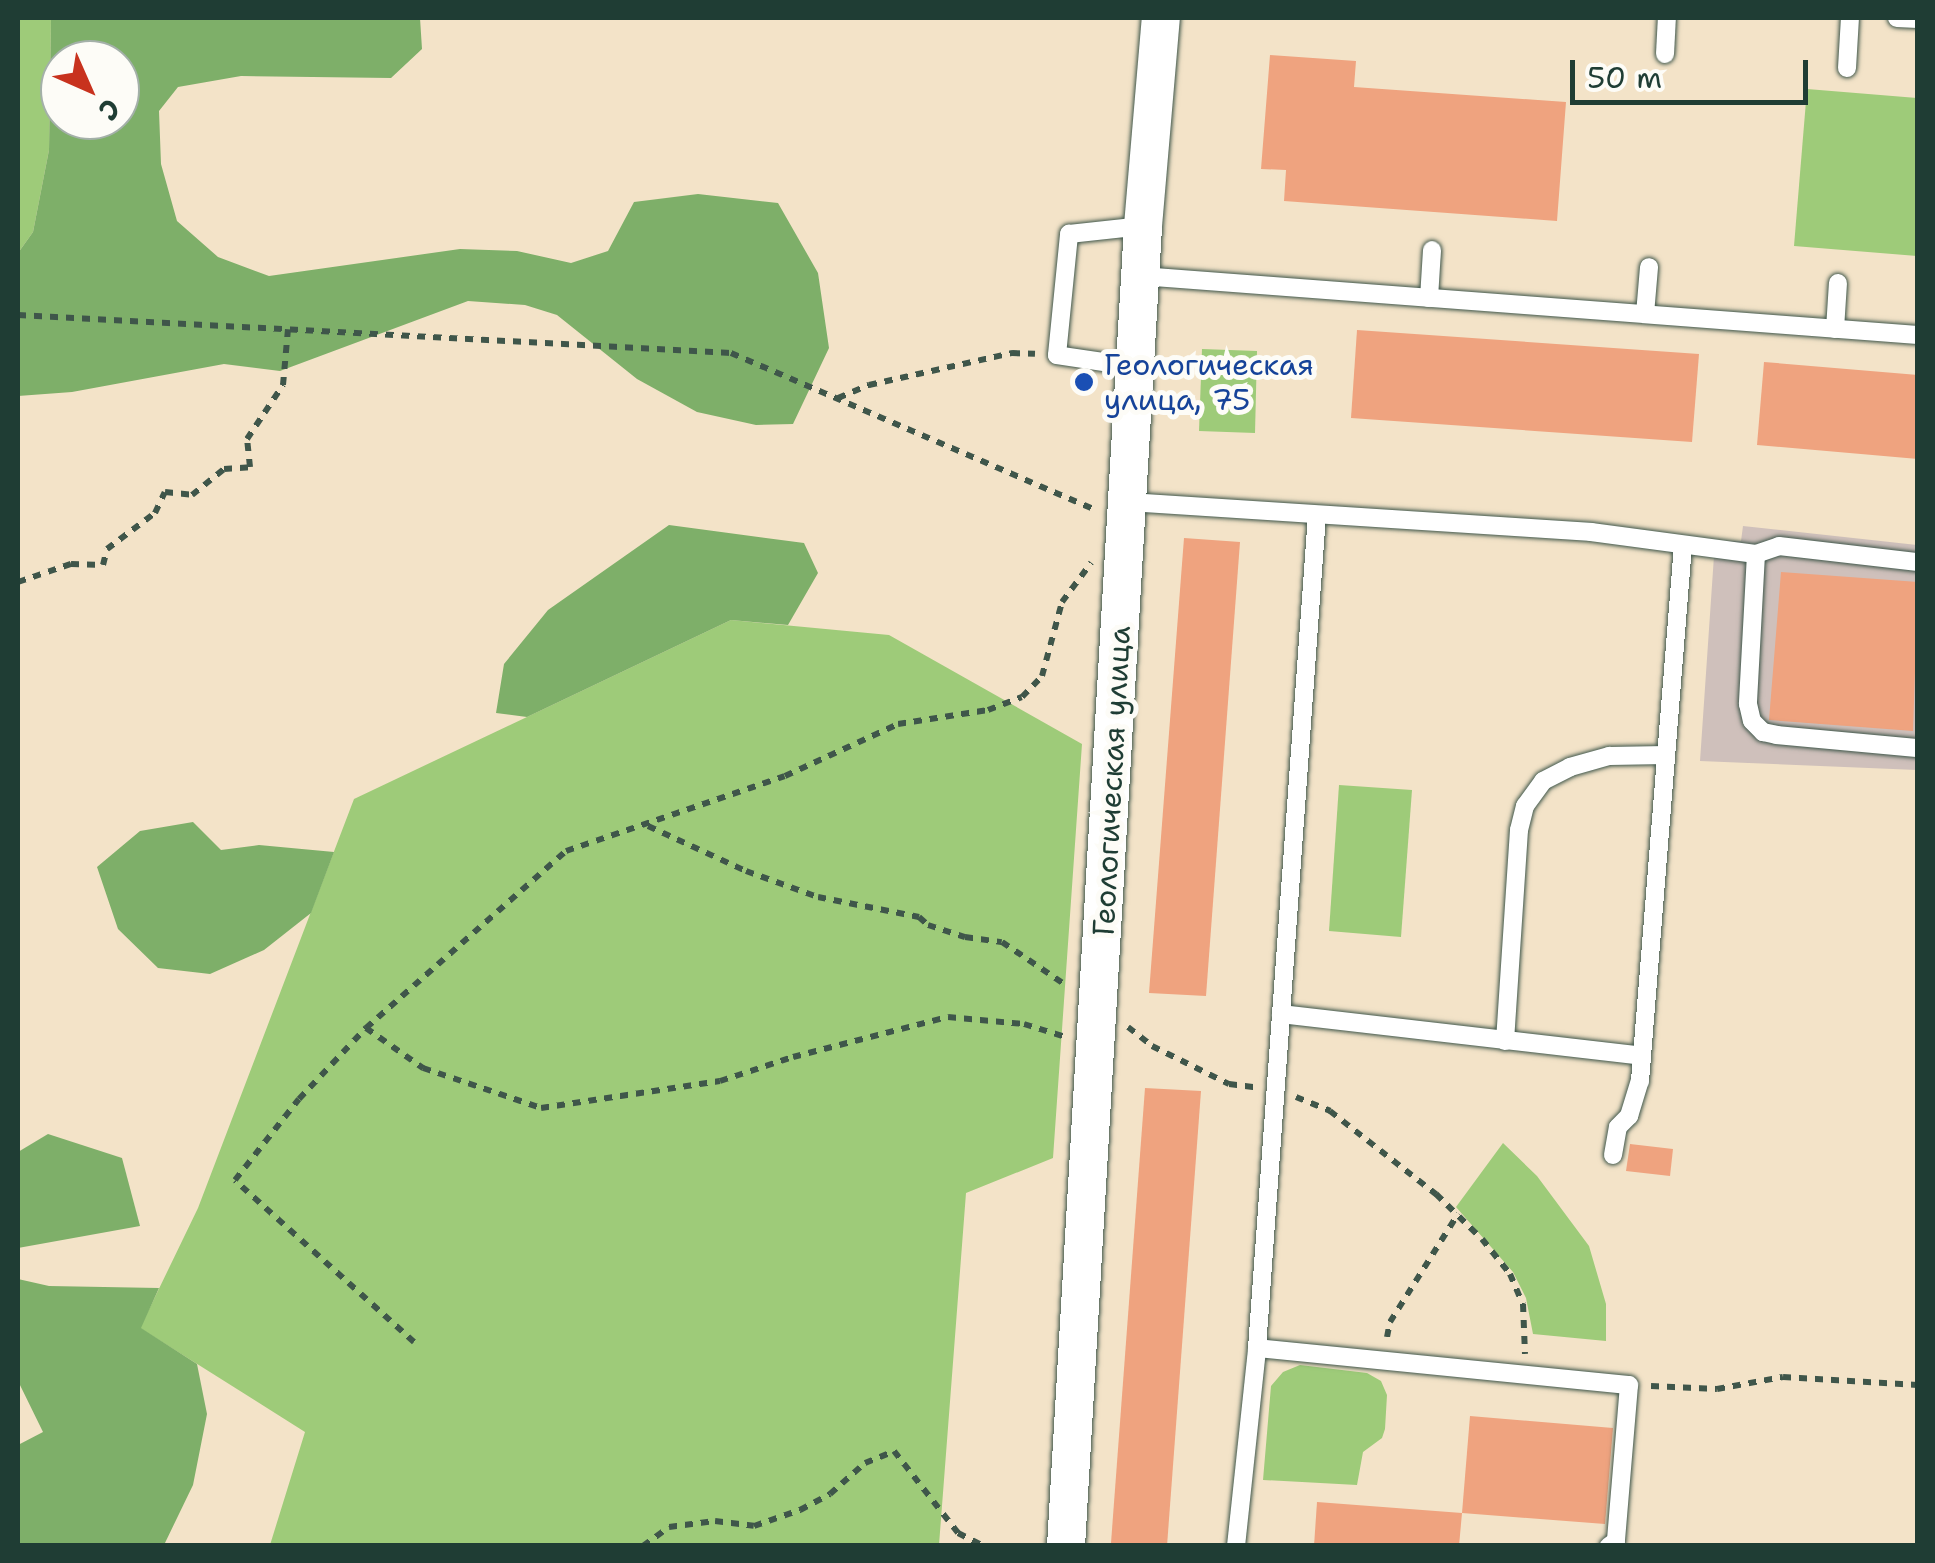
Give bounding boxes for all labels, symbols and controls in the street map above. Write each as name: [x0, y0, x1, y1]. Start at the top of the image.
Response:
north arrow: [40, 40, 140, 140]
scale bar: [1575, 40, 1812, 102]
text: 50 m: [1587, 57, 1662, 98]
text: С: [90, 90, 129, 129]
place label: Геологическая улица, 75: [1104, 347, 1314, 418]
marker: Геологическая улица, 75: [1073, 371, 1095, 393]
street label: Геологическая улица: [1086, 625, 1138, 937]

